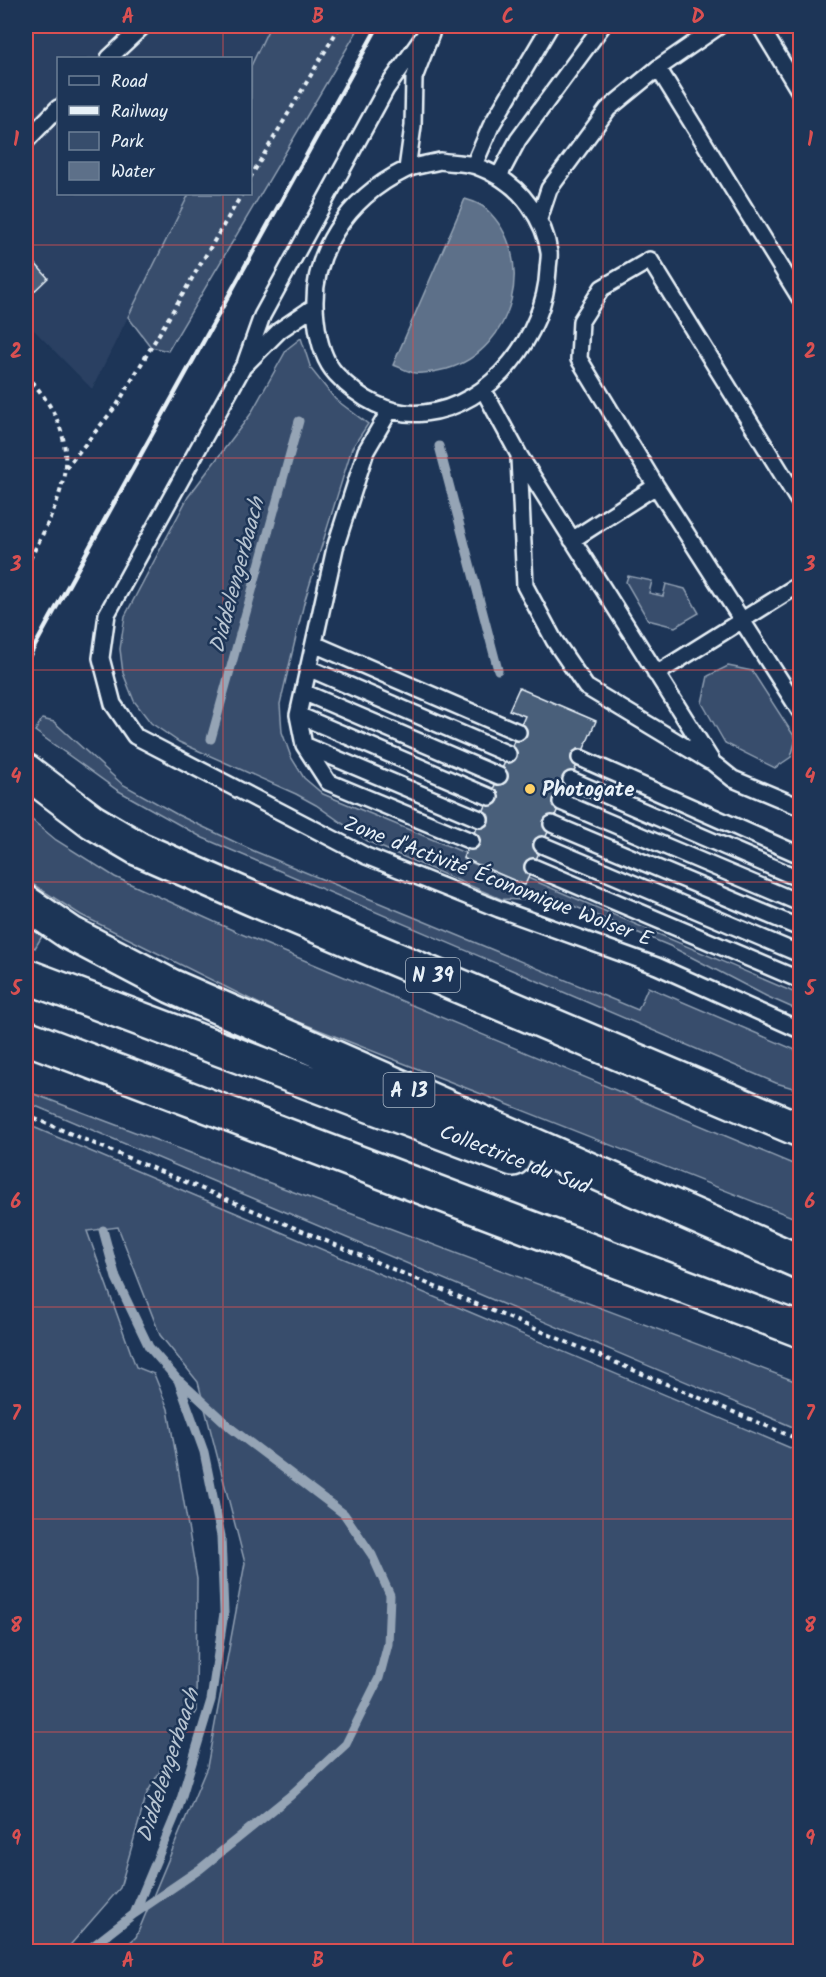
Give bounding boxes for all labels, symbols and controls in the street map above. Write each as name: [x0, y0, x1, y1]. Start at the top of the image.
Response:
text: A: [122, 2, 134, 34]
text: B: [312, 2, 324, 34]
text: C: [502, 2, 514, 34]
text: D: [691, 2, 705, 34]
legend: [57, 57, 252, 195]
text: Road: [111, 68, 148, 97]
text: Railway: [111, 98, 168, 127]
text: 1: [13, 125, 19, 157]
text: 1: [807, 125, 813, 157]
text: Park: [111, 128, 144, 157]
text: Water: [111, 158, 156, 187]
text: 2: [10, 337, 22, 369]
text: 2: [804, 337, 816, 369]
water label: Diddelengerbaach: [201, 492, 277, 657]
text: 3: [10, 550, 22, 582]
text: 3: [804, 550, 816, 582]
text: 4: [11, 762, 22, 794]
text: 4: [805, 762, 816, 794]
place label: Photogate: [542, 774, 635, 807]
marker: Photogate: [523, 782, 537, 796]
street label: Zone d'Activité Économique Wolser E: [338, 808, 657, 957]
road number: N 39: [406, 958, 460, 992]
text: 5: [10, 974, 23, 1006]
text: 5: [804, 974, 817, 1006]
road number: A 13: [384, 1073, 434, 1107]
street label: Collectrice du Sud: [434, 1116, 595, 1205]
text: 6: [11, 1187, 22, 1219]
text: 6: [805, 1187, 816, 1219]
text: 7: [11, 1399, 21, 1431]
text: 7: [805, 1399, 815, 1431]
text: 8: [10, 1611, 22, 1643]
text: 8: [804, 1611, 816, 1643]
water label: Diddelengerbaach: [128, 1682, 211, 1847]
text: 9: [11, 1824, 21, 1856]
text: 9: [805, 1824, 815, 1856]
text: A: [122, 1946, 134, 1977]
text: B: [312, 1946, 324, 1977]
text: C: [502, 1946, 514, 1977]
text: D: [691, 1946, 705, 1977]

